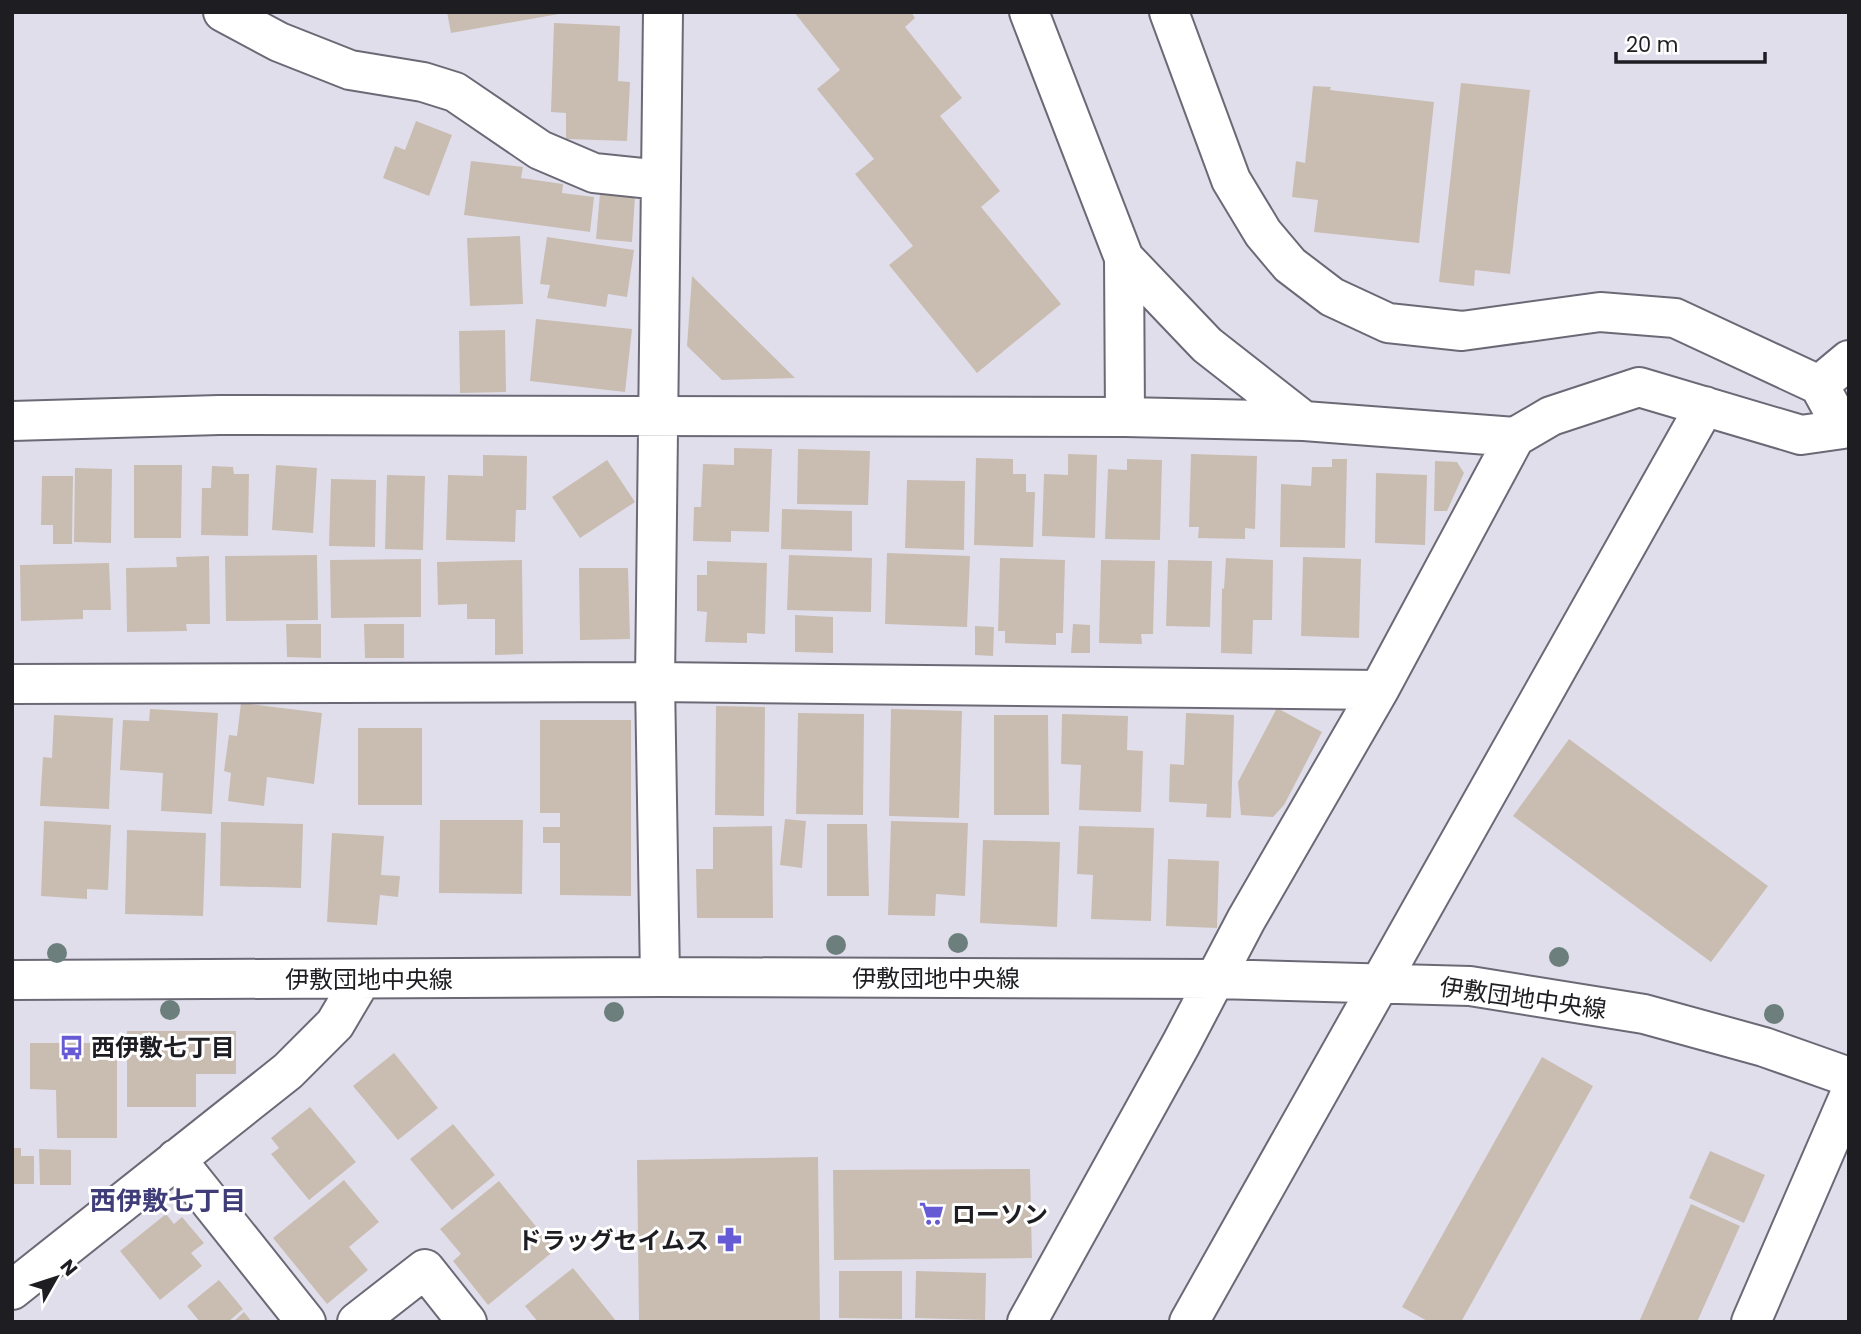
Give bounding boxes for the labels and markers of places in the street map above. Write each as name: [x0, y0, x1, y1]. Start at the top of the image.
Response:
place label: 西伊敷七丁目: [91, 1031, 235, 1064]
bus stop icon: 西伊敷七丁目: [57, 1033, 85, 1061]
place label: ローソン: [952, 1198, 1048, 1231]
supermarket icon: ローソン: [918, 1200, 946, 1228]
place label: ドラッグセイムス: [517, 1224, 709, 1257]
pharmacy icon: ドラッグセイムス: [715, 1226, 743, 1254]

